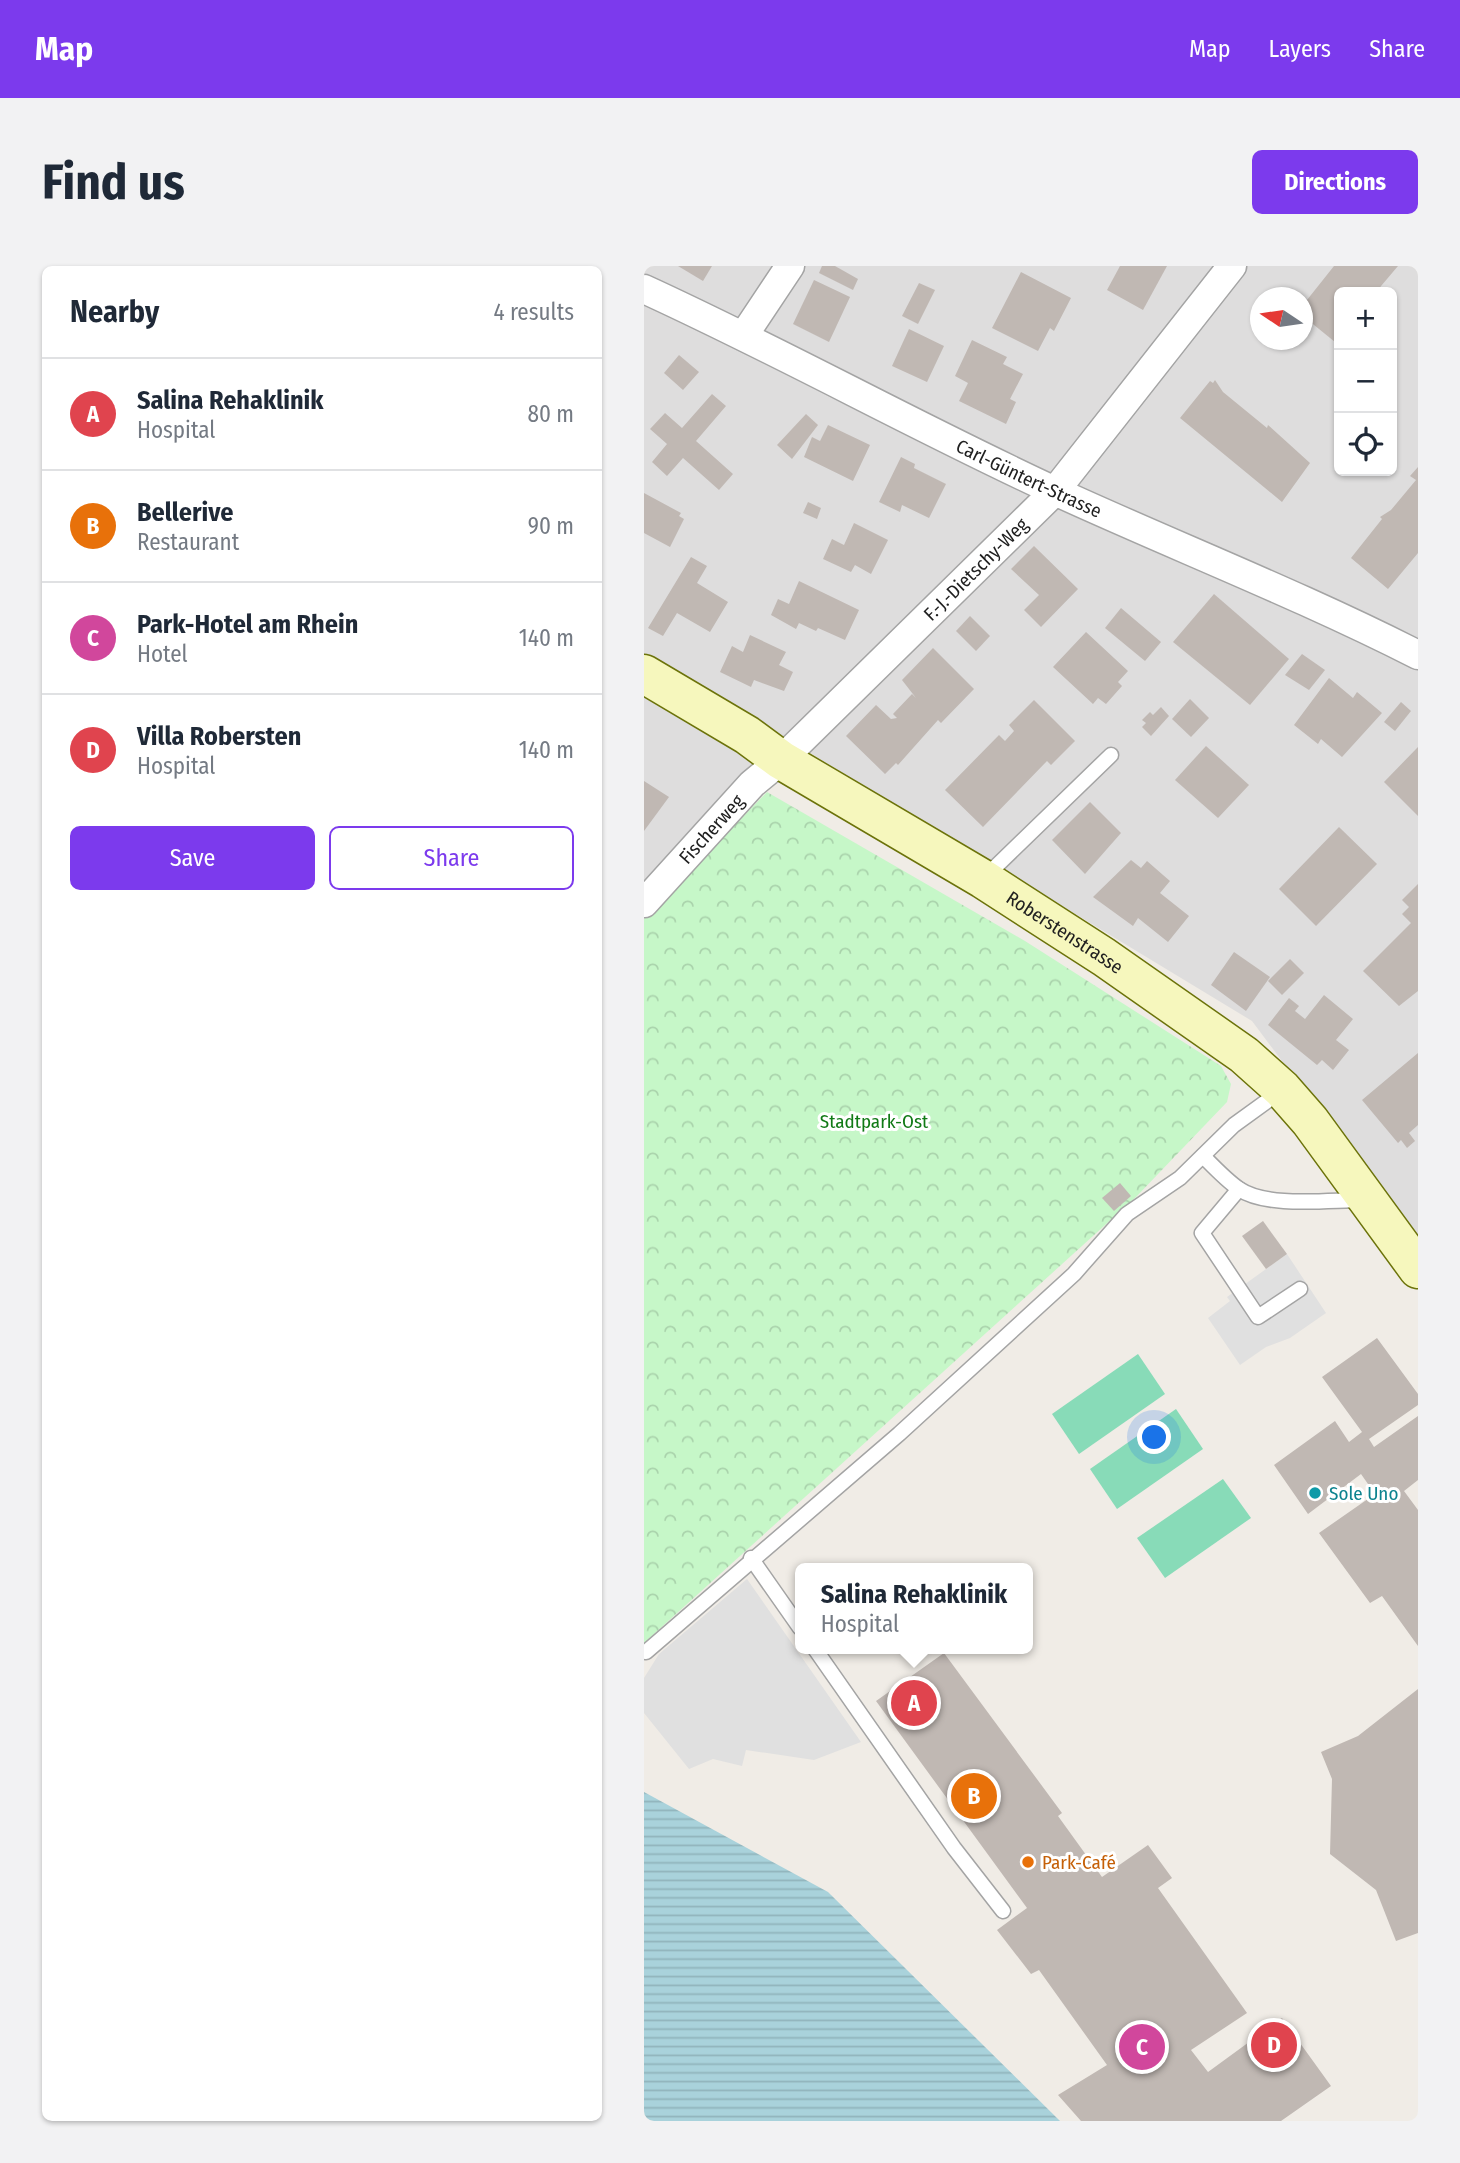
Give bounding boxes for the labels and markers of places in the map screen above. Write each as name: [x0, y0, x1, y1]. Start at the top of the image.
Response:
place label: Sole Uno: [1329, 1482, 1398, 1505]
marker: Sole Uno: [1307, 1485, 1323, 1501]
pin: A: [891, 1677, 937, 1729]
pin: B: [951, 1770, 997, 1822]
place label: Park-Café: [1042, 1851, 1116, 1874]
marker: Park-Café: [1020, 1854, 1036, 1870]
pin: D: [1251, 2019, 1297, 2071]
pin: C: [1119, 2021, 1165, 2073]

